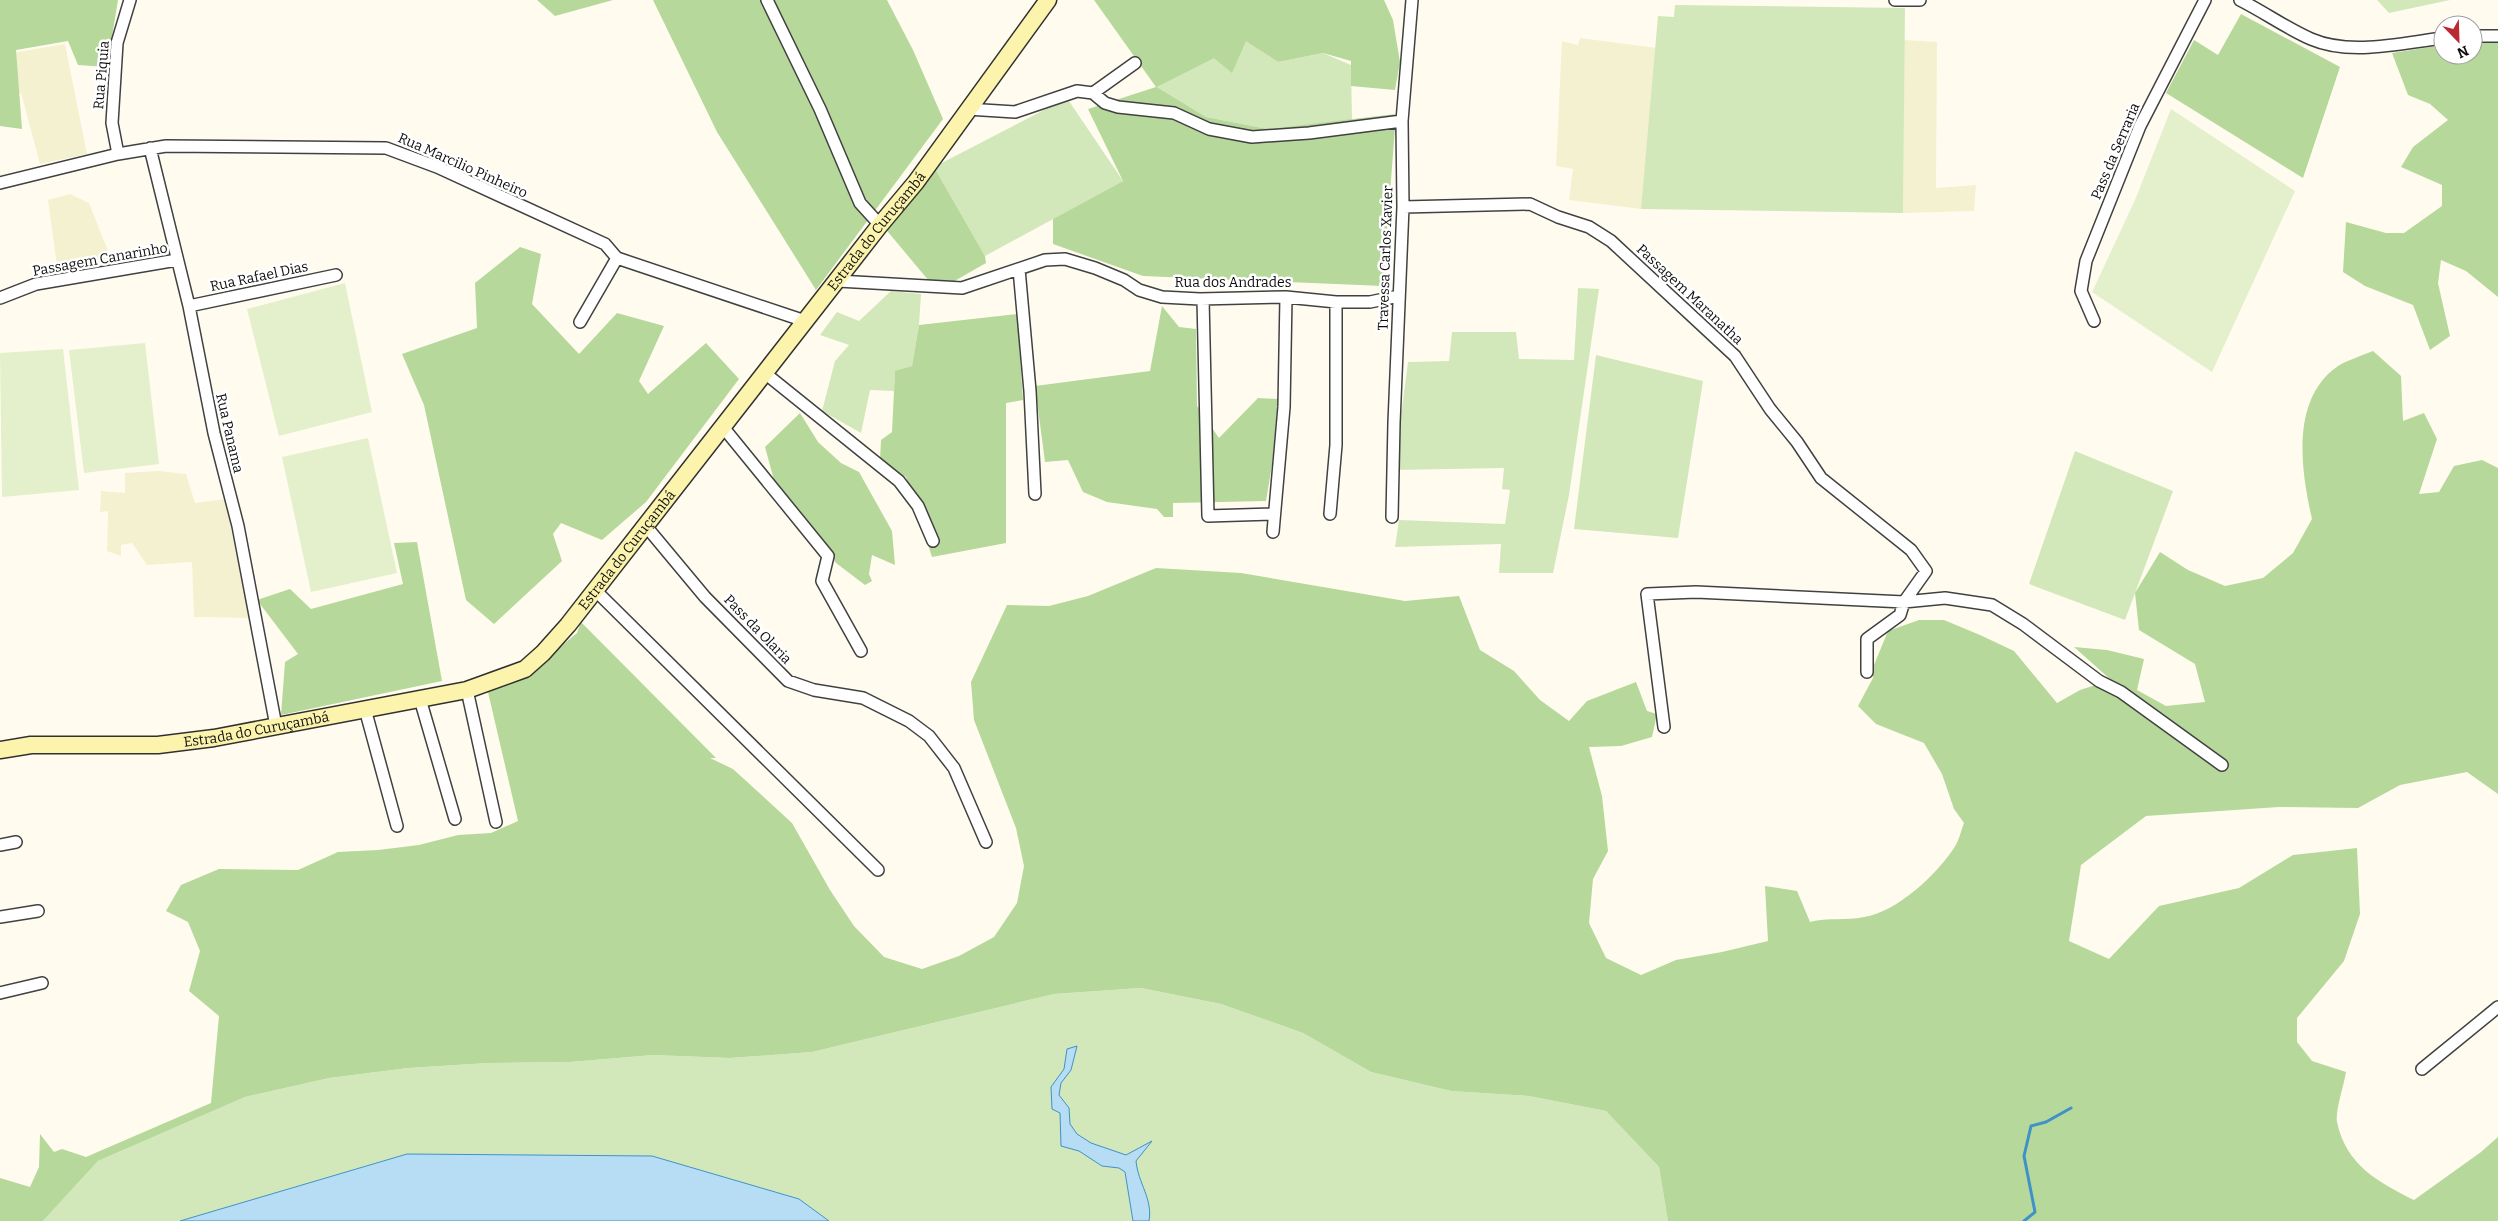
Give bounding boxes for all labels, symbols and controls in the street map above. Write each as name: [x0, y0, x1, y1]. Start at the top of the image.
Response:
north arrow: [2433, 15, 2483, 65]
street label: Rua Piquia: [90, 40, 113, 110]
text: N: [2454, 42, 2471, 62]
street label: Pass da Serraria: [2087, 100, 2144, 202]
street label: Rua Marcilio Pinheiro: [395, 129, 530, 202]
street label: Estrada do Curuçambá: [824, 168, 930, 294]
street label: Travessa Carlos Xavier: [1374, 185, 1397, 331]
street label: Passagem Canarinho: [31, 239, 169, 280]
street label: Passagem Maranatha: [1633, 241, 1747, 348]
street label: Rua Rafael Dias: [209, 258, 310, 295]
street label: Rua dos Andrades: [1175, 274, 1291, 291]
street label: Rua Panama: [212, 392, 247, 475]
street label: Estrada do Curuçambá: [575, 487, 679, 613]
street label: Pass da Olaria: [720, 591, 795, 668]
street label: Estrada do Curuçambá: [183, 708, 331, 751]

